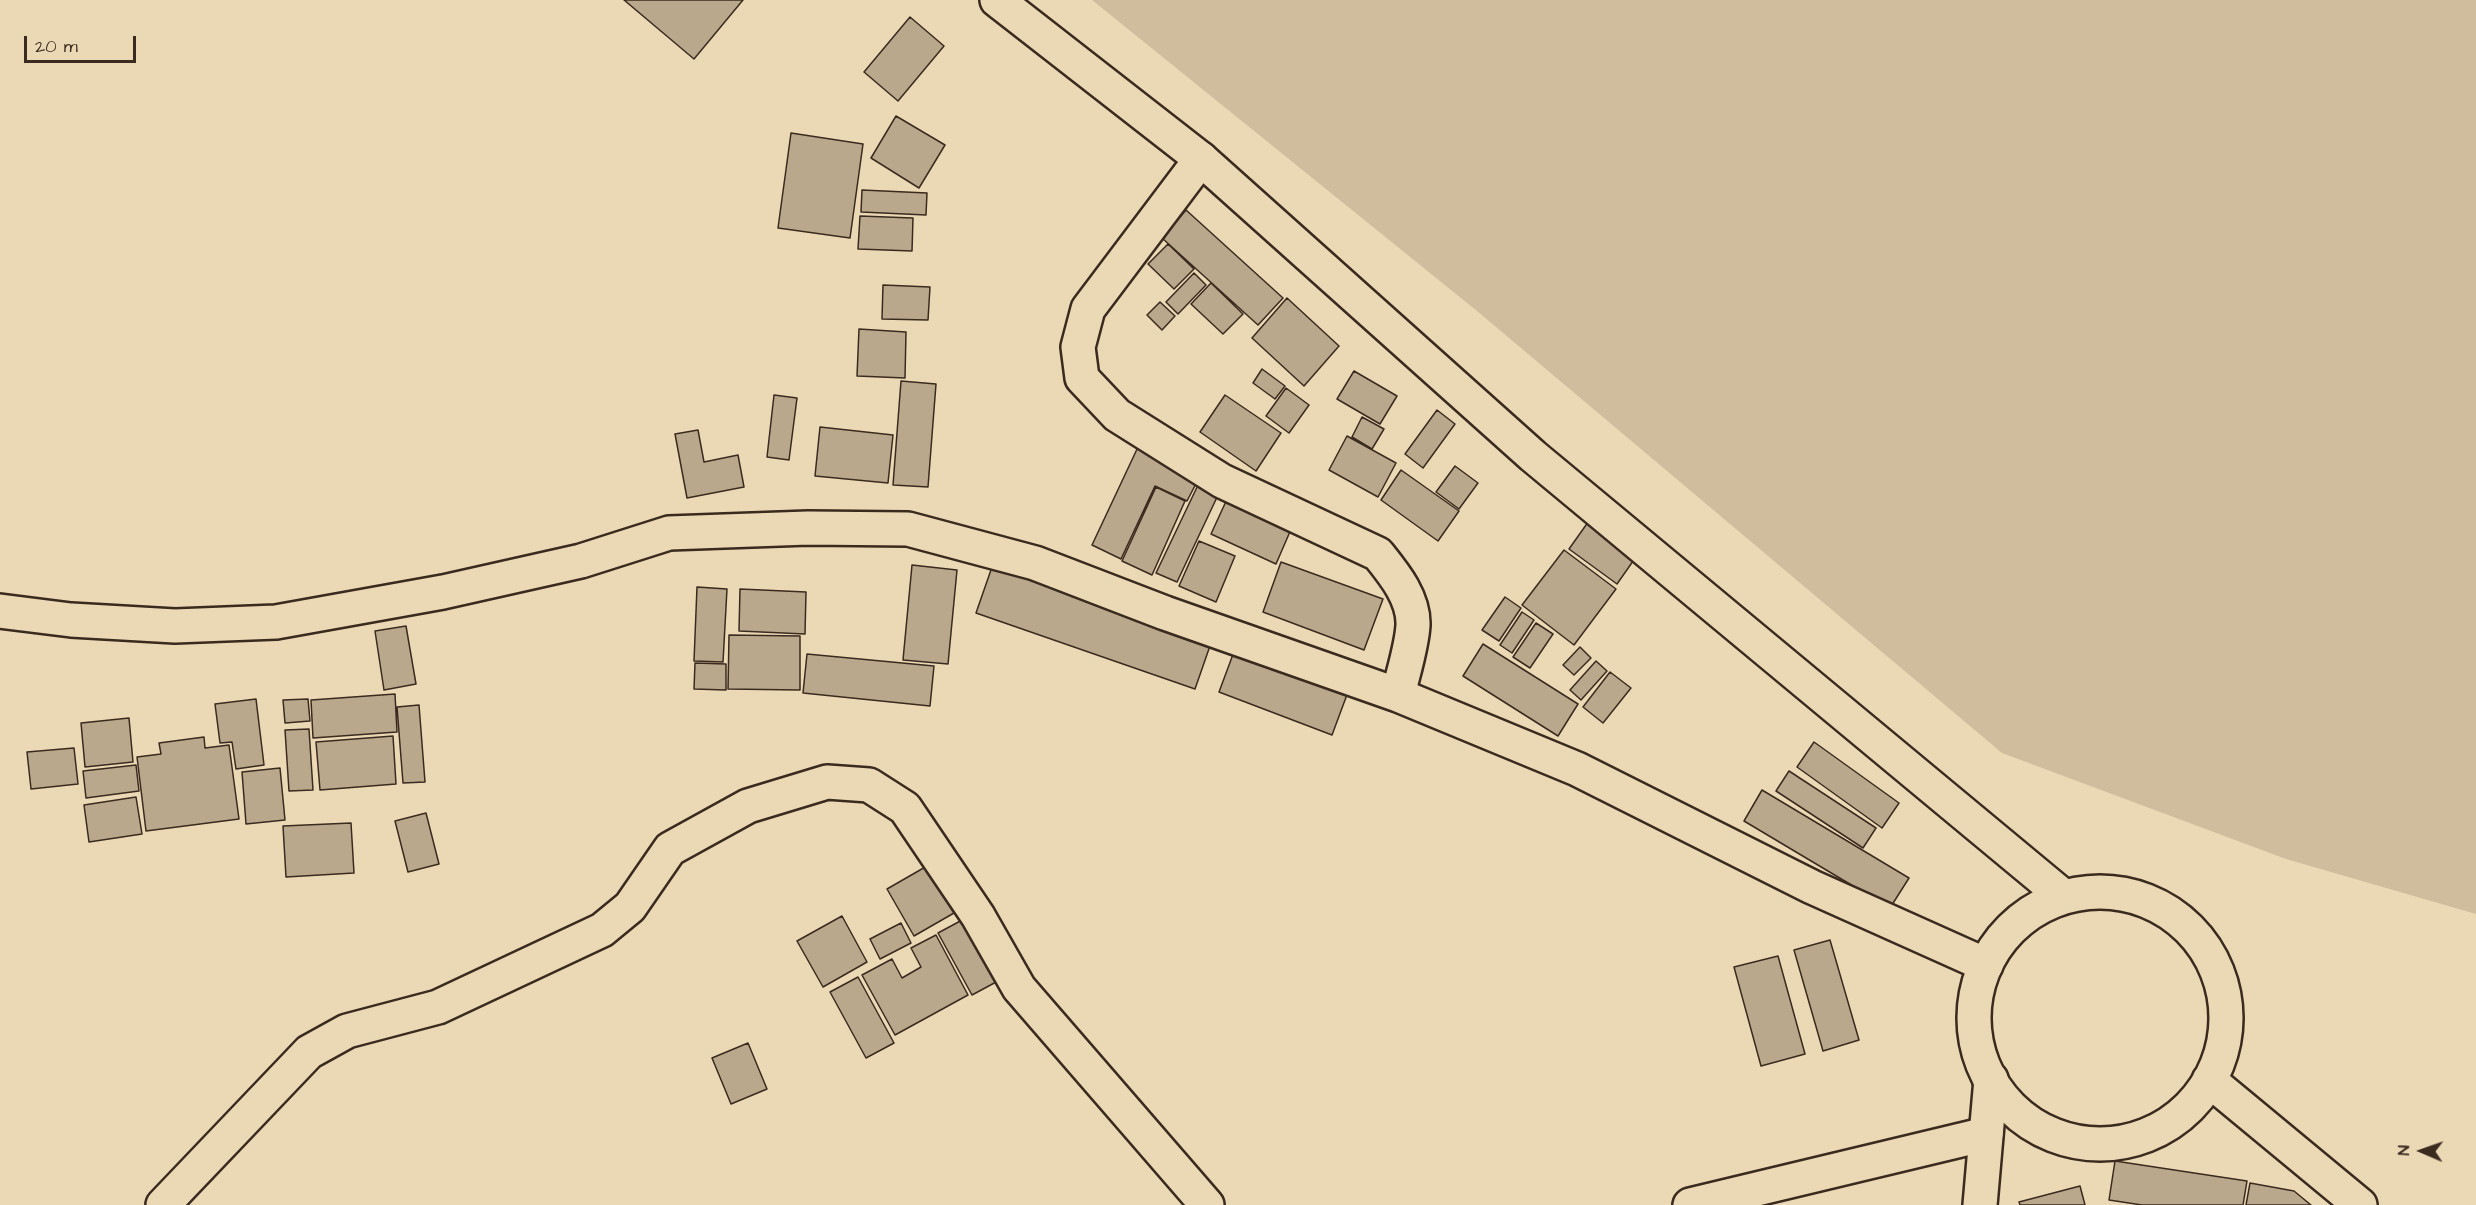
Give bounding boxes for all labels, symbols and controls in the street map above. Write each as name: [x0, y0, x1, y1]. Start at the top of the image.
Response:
scale bar: [27, 24, 140, 62]
text: 20 m: [35, 34, 78, 59]
north arrow: [2392, 1121, 2452, 1181]
text: N: [2393, 1145, 2415, 1156]

